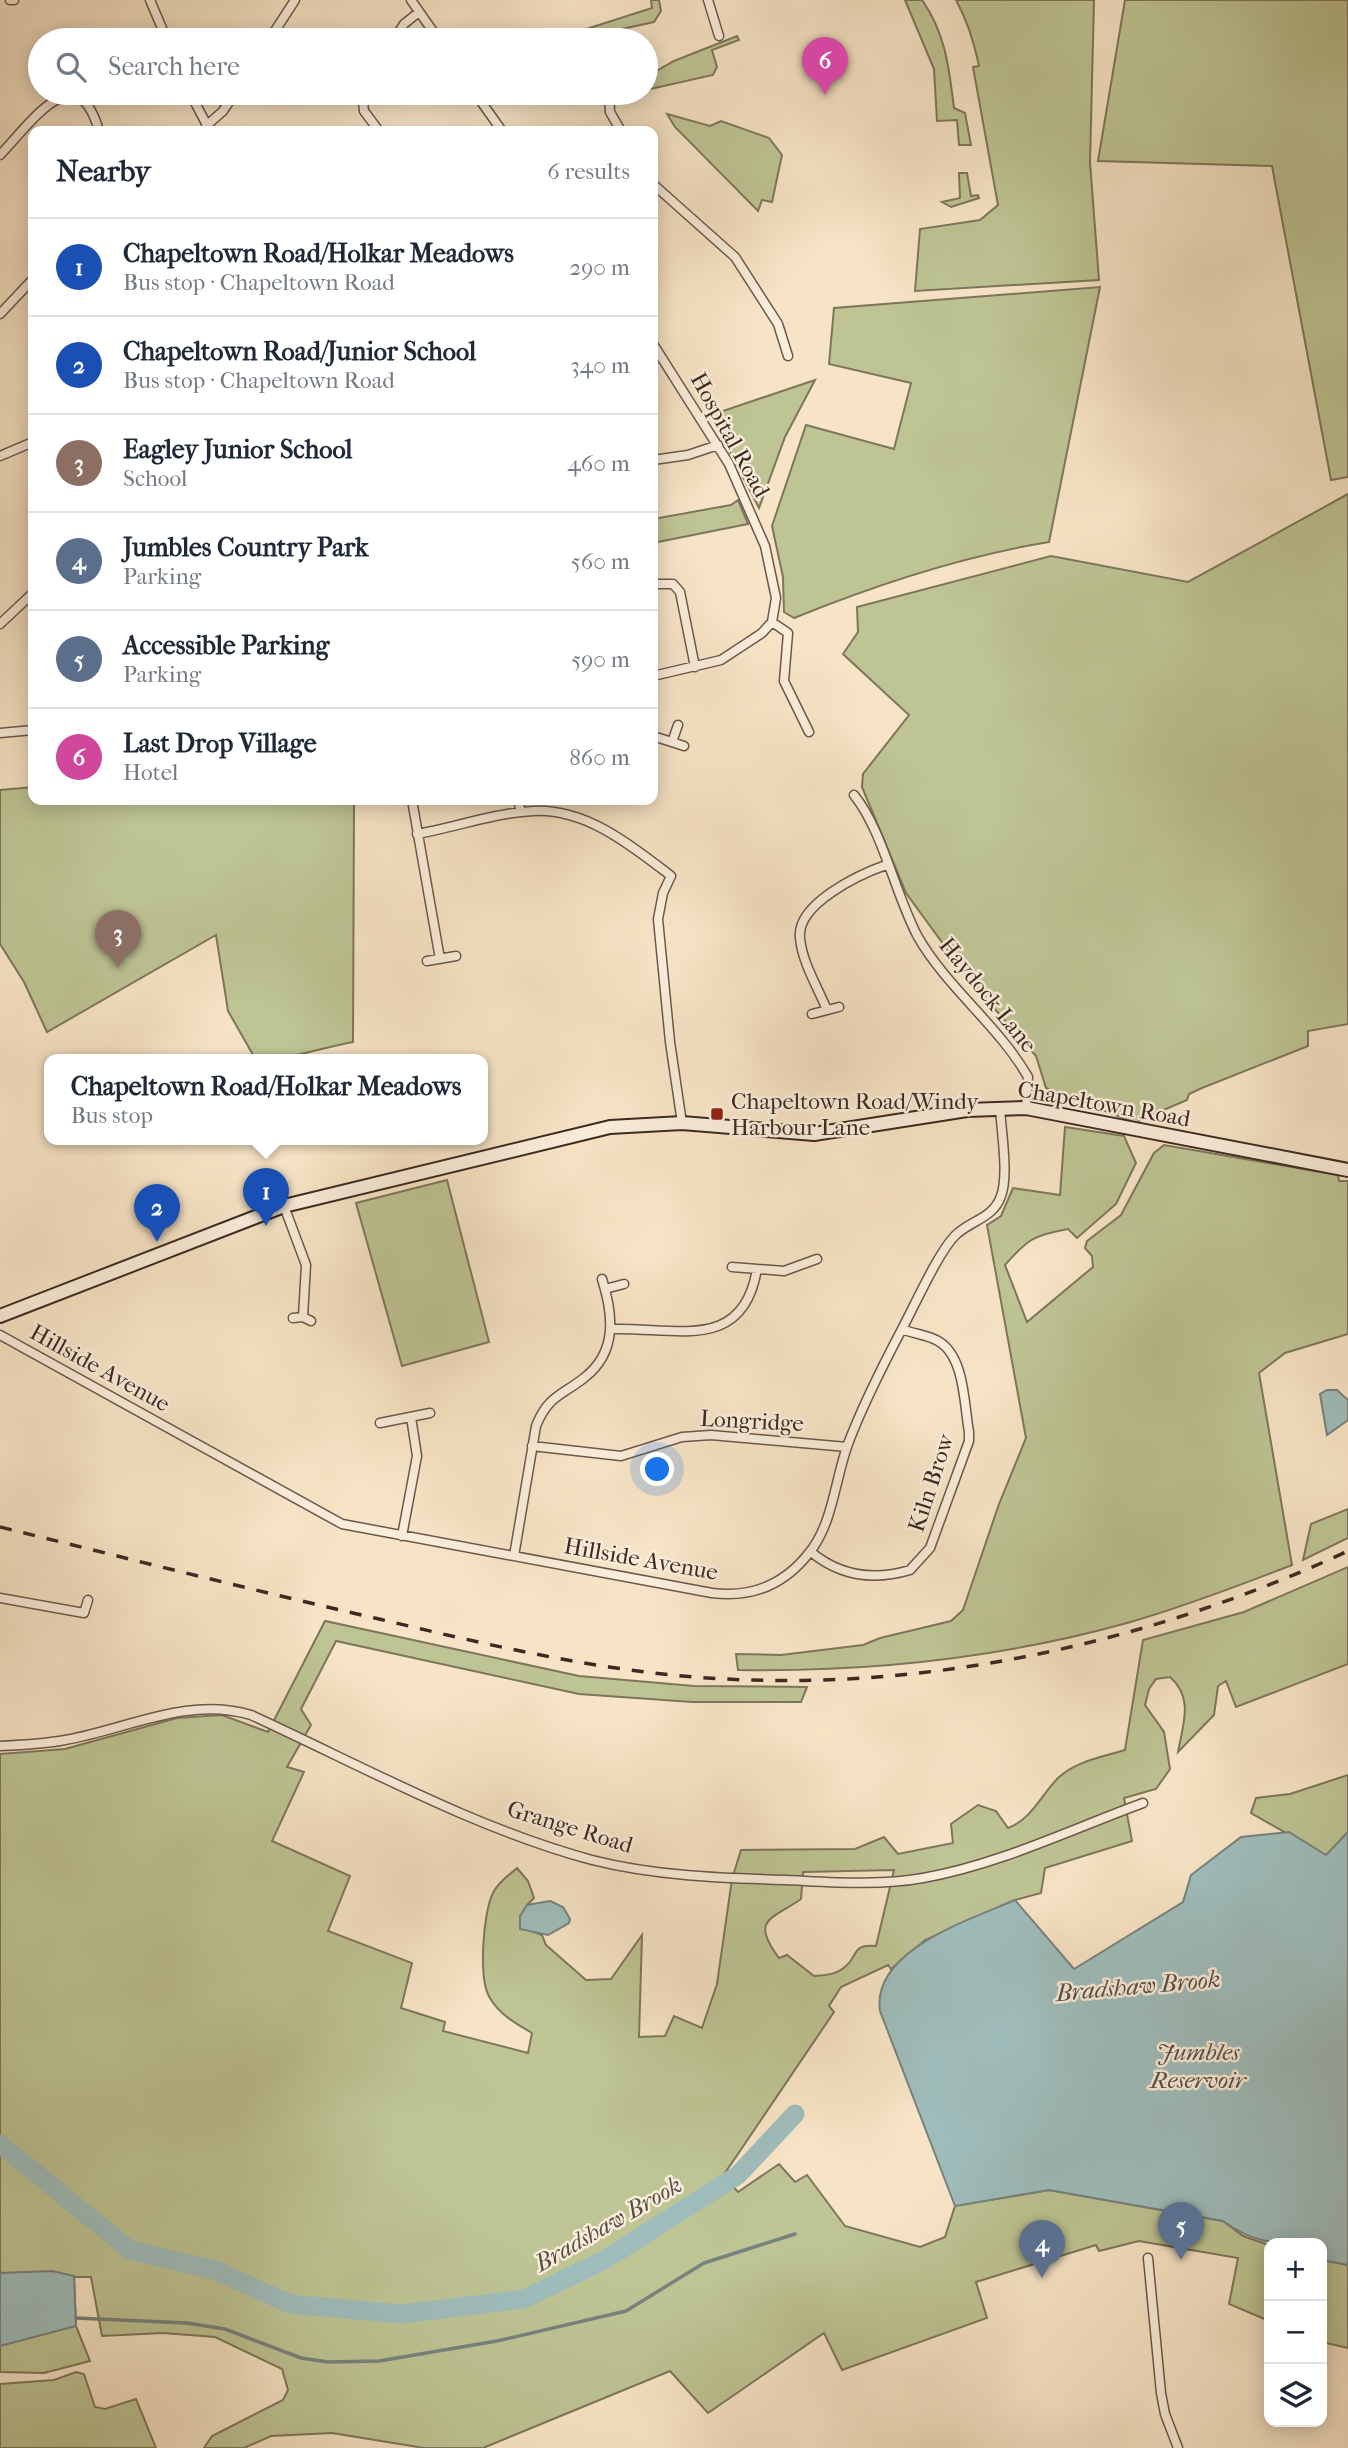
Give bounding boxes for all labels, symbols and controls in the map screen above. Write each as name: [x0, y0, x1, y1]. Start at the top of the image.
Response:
search box: [28, 28, 658, 105]
pin: 6: [802, 37, 848, 95]
icon: search: [52, 48, 90, 86]
text: Search here: [108, 51, 240, 82]
text: Nearby: [56, 154, 151, 189]
text: 6 results: [547, 158, 630, 185]
text: Chapeltown Road/Holkar Meadows: [123, 238, 514, 269]
text: 1: [75, 254, 83, 281]
text: 290 m: [569, 254, 630, 281]
text: Bus stop · Chapeltown Road: [123, 269, 395, 296]
text: Chapeltown Road/Junior School: [123, 336, 476, 367]
text: 2: [73, 352, 85, 379]
text: 340 m: [570, 352, 630, 379]
text: Bus stop · Chapeltown Road: [123, 367, 395, 394]
street label: Hospital Road: [685, 368, 776, 502]
text: Eagley Junior School: [123, 434, 353, 465]
text: 3: [74, 450, 84, 477]
text: 460 m: [567, 450, 630, 477]
text: School: [123, 465, 187, 492]
text: Jumbles Country Park: [123, 532, 369, 563]
text: 4: [72, 548, 86, 575]
text: 560 m: [571, 548, 630, 575]
text: Parking: [123, 563, 201, 590]
text: Accessible Parking: [123, 630, 330, 661]
text: 5: [74, 646, 84, 673]
text: 590 m: [571, 646, 630, 673]
text: Parking: [123, 661, 201, 688]
text: Last Drop Village: [123, 728, 317, 759]
text: 6: [73, 744, 85, 771]
text: 860 m: [569, 744, 630, 771]
text: Hotel: [123, 759, 178, 786]
pin: 3: [95, 910, 141, 968]
street label: Haydock Lane: [933, 932, 1043, 1058]
popup: [44, 1054, 488, 1145]
text: Chapeltown Road/Holkar Meadows: [71, 1071, 461, 1102]
street label: Chapeltown Road: [1015, 1076, 1193, 1133]
place label: Chapeltown Road/Windy Harbour Lane: [731, 1088, 979, 1141]
text: Bus stop: [71, 1102, 153, 1129]
marker: Chapeltown Road/Windy Harbour Lane: [709, 1106, 725, 1122]
pin: 1: [243, 1168, 289, 1226]
pin: 2: [134, 1184, 180, 1242]
street label: Hillside Avenue: [25, 1318, 175, 1418]
street label: Longridge: [699, 1405, 805, 1437]
street label: Kiln Brow: [903, 1430, 960, 1535]
your location: [640, 1452, 674, 1486]
street label: Hillside Avenue: [562, 1532, 720, 1586]
street label: Grange Road: [504, 1795, 636, 1859]
water label: Bradshaw Brook: [1053, 1965, 1221, 2007]
water label: Jumbles Reservoir: [1148, 2038, 1248, 2094]
water label: Bradshaw Brook: [528, 2171, 687, 2278]
pin: 5: [1158, 2202, 1204, 2260]
pin: 4: [1019, 2220, 1065, 2278]
map controls: [1264, 2238, 1327, 2427]
button: +: [1264, 2238, 1327, 2301]
button: −: [1264, 2301, 1327, 2364]
button: layers: [1264, 2364, 1327, 2427]

